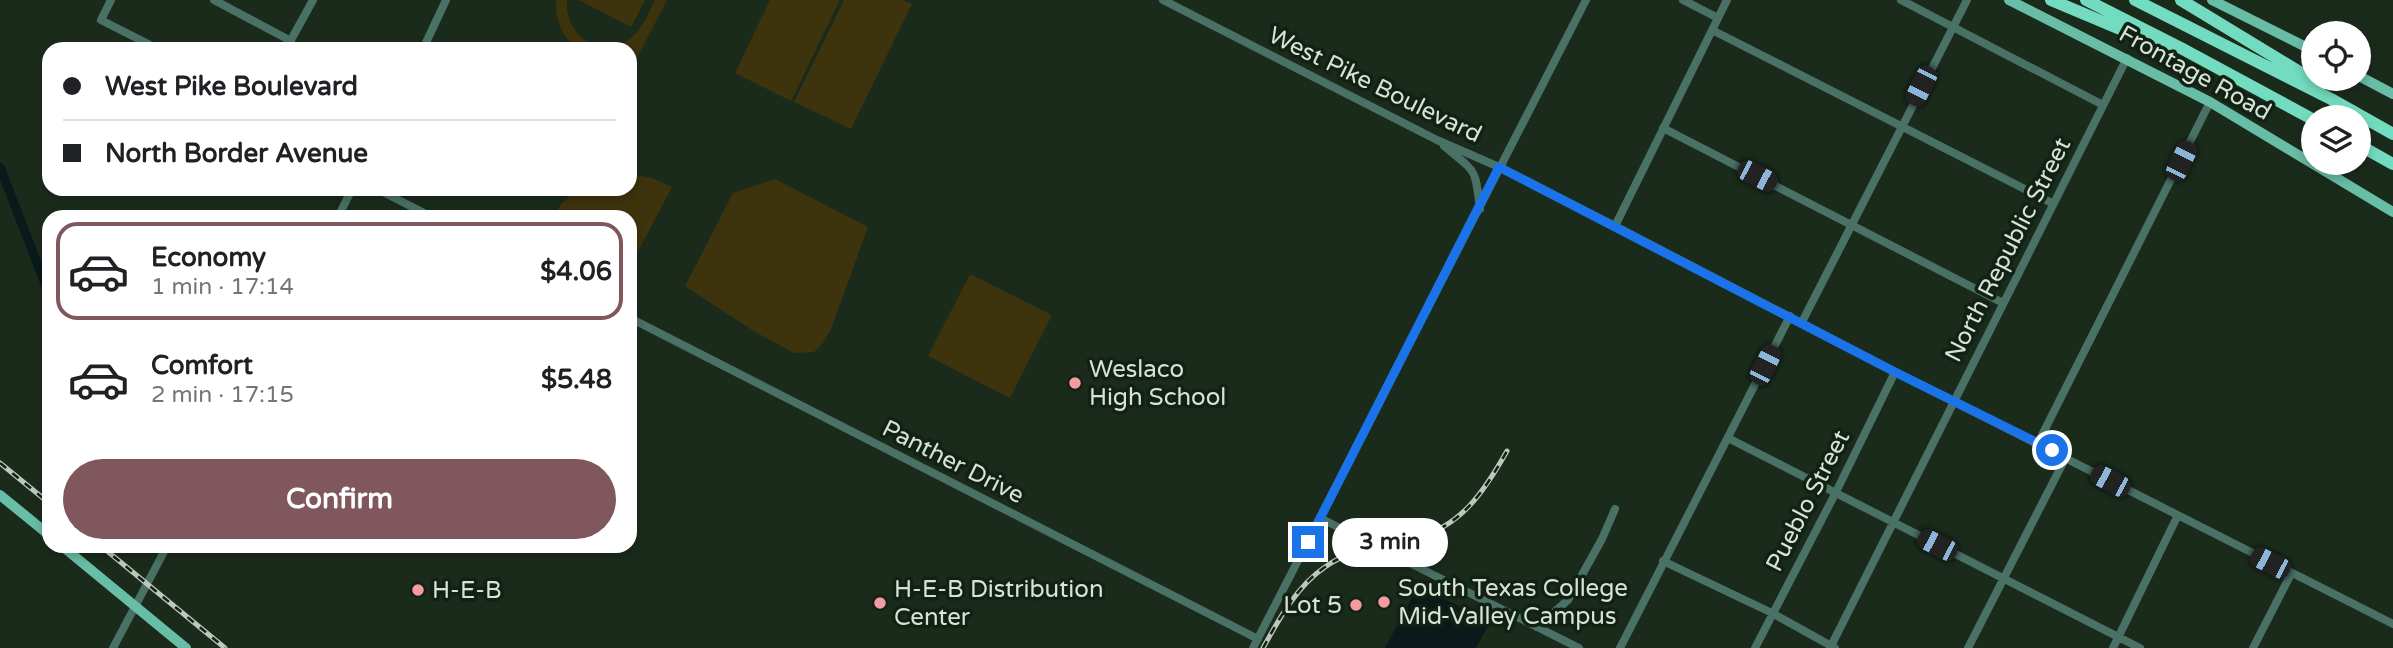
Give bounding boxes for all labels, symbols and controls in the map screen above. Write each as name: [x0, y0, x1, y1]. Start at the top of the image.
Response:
street label: Frontage Road: [2114, 19, 2276, 127]
street label: West Pike Boulevard: [1264, 21, 1486, 149]
map controls: [2301, 21, 2371, 175]
button: locate: [2301, 21, 2371, 91]
car: [1903, 63, 1940, 109]
text: West Pike Boulevard: [105, 71, 358, 102]
button: layers: [2301, 105, 2371, 175]
street label: North Republic Street: [1939, 133, 2077, 367]
text: North Border Avenue: [105, 138, 368, 169]
car: [2163, 138, 2200, 184]
car: [1734, 157, 1781, 195]
icon: car: [67, 240, 130, 303]
text: Economy: [151, 242, 266, 273]
text: $4.06: [540, 256, 612, 287]
text: 1 min · 17:14: [151, 273, 294, 301]
car: [1747, 342, 1784, 388]
icon: car: [67, 348, 130, 411]
text: Comfort: [151, 350, 253, 381]
place label: Weslaco High School: [1089, 355, 1226, 412]
text: $5.48: [541, 364, 612, 395]
marker: Weslaco High School: [1067, 375, 1083, 391]
text: 2 min · 17:15: [151, 381, 294, 409]
street label: Panther Drive: [877, 414, 1029, 510]
street label: Pueblo Street: [1760, 425, 1856, 577]
route start: [2036, 434, 2068, 466]
button: Confirm: [63, 459, 616, 539]
car: [2087, 462, 2134, 500]
callout: 3 min: [1332, 518, 1448, 566]
route end: [1292, 526, 1324, 558]
car: [1914, 526, 1961, 564]
text: 3 min: [1359, 528, 1421, 556]
car: [2247, 544, 2294, 582]
place label: South Texas College Mid-Valley Campus: [1398, 574, 1628, 631]
place label: H-E-B Distribution Center: [894, 575, 1104, 632]
place label: H-E-B: [432, 576, 502, 605]
marker: H-E-B: [410, 582, 426, 598]
place label: Lot 5: [1283, 591, 1342, 620]
marker: South Texas College Mid-Valley Campus: [1376, 594, 1392, 610]
marker: H-E-B Distribution Center: [872, 595, 888, 611]
marker: Lot 5: [1348, 597, 1364, 613]

